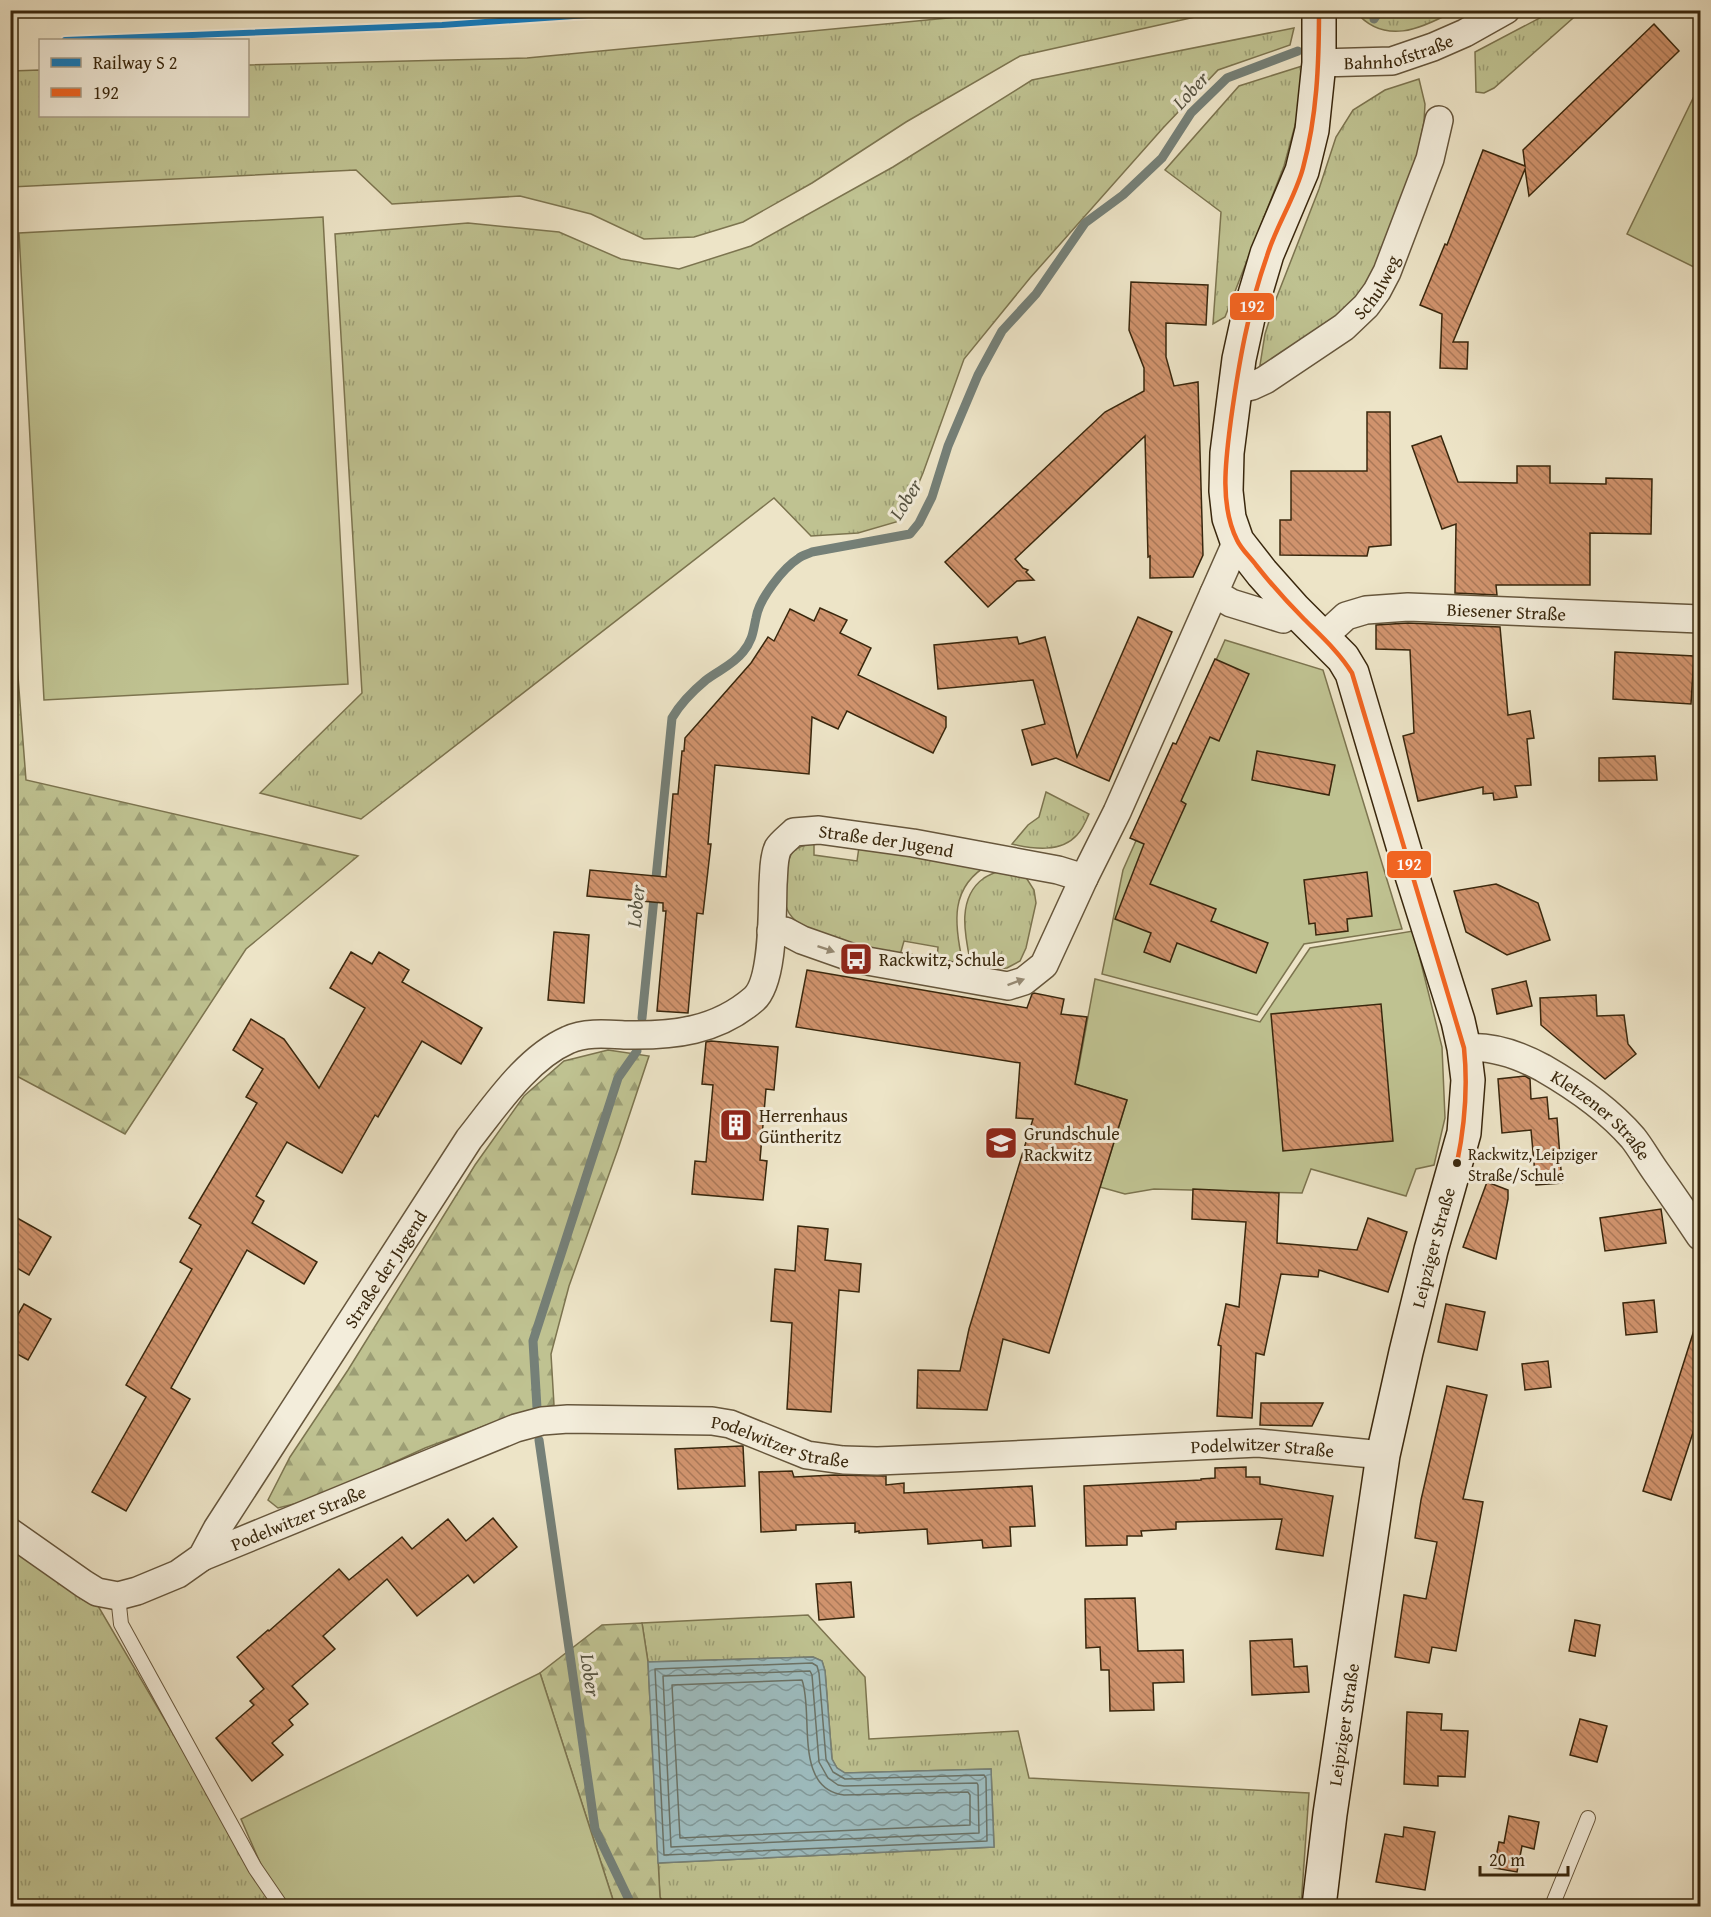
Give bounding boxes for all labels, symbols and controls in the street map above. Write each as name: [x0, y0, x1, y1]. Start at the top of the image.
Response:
street label: Bahnhofstraße: [1343, 26, 1457, 76]
legend: [39, 39, 249, 117]
text: Railway S 2: [93, 49, 177, 76]
water label: Lober: [1164, 64, 1216, 116]
text: 192: [93, 79, 119, 106]
street label: Schulweg: [1347, 251, 1406, 325]
line badge: 192: [1229, 292, 1275, 321]
text: 192: [1240, 294, 1264, 318]
water label: Lober: [881, 473, 929, 526]
street label: Biesener Straße: [1446, 595, 1566, 627]
street label: Straße der Jugend: [817, 817, 956, 864]
line badge: 192: [1386, 850, 1432, 879]
text: 192: [1397, 852, 1421, 876]
water label: Lober: [618, 883, 652, 930]
bus stop icon: Rackwitz, Schule: [838, 941, 874, 977]
one-way arrow: [817, 945, 835, 954]
place label: Rackwitz, Schule: [879, 946, 1005, 973]
one-way arrow: [1008, 977, 1026, 987]
street label: Kletzener Straße: [1546, 1062, 1658, 1165]
place label: Herrenhaus Güntheritz: [759, 1102, 848, 1150]
building icon: Herrenhaus Güntheritz: [718, 1107, 754, 1143]
place label: Grundschule Rackwitz: [1024, 1120, 1120, 1168]
school or university icon: Grundschule Rackwitz: [983, 1125, 1019, 1161]
place label: Rackwitz, Leipziger Straße/Schule: [1468, 1142, 1598, 1187]
marker: Rackwitz, Leipziger Straße/Schule: [1451, 1157, 1463, 1169]
street label: Leipziger Straße: [1404, 1184, 1462, 1310]
street label: Straße der Jugend: [337, 1204, 434, 1333]
street label: Podelwitzer Straße: [709, 1408, 849, 1474]
street label: Podelwitzer Straße: [1190, 1429, 1335, 1464]
street label: Podelwitzer Straße: [227, 1478, 370, 1557]
water label: Lober: [574, 1651, 608, 1699]
street label: Leipziger Straße: [1321, 1661, 1366, 1788]
scale bar: [1480, 1839, 1568, 1877]
text: 20 m: [1489, 1846, 1525, 1873]

